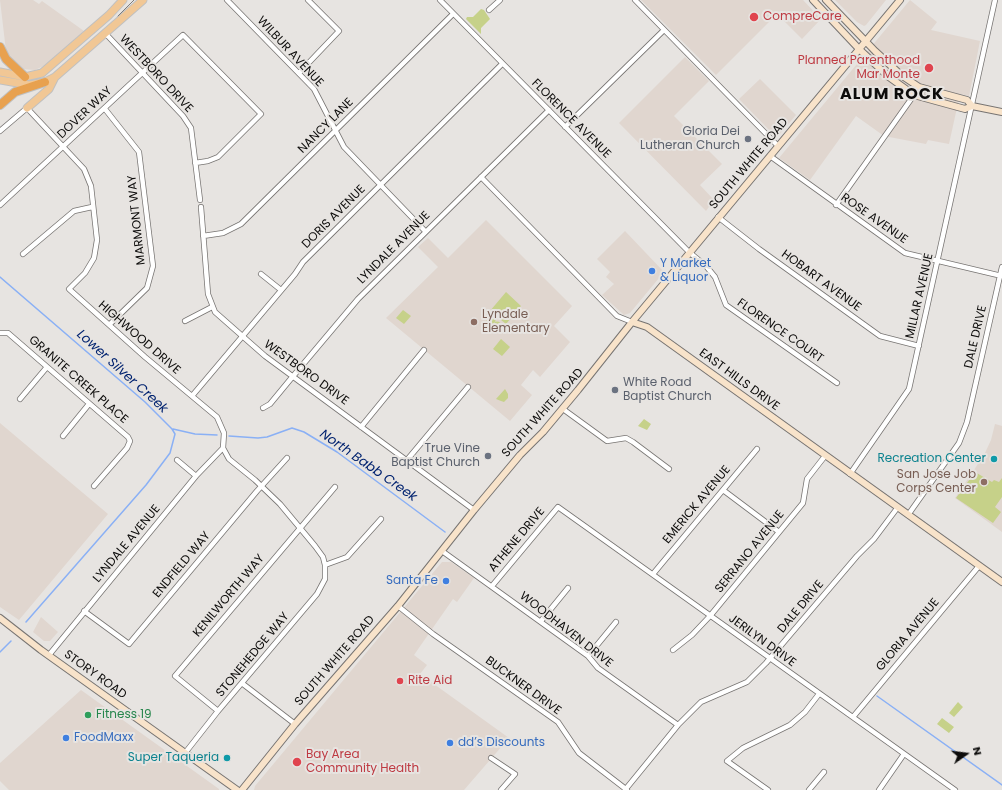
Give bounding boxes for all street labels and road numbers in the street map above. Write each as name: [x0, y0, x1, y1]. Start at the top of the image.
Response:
street label: WILBUR AVENUE: [254, 14, 326, 90]
street label: WESTBORO DRIVE: [116, 32, 196, 116]
street label: FLORENCE AVENUE: [528, 76, 614, 162]
street label: DOVER WAY: [55, 84, 115, 142]
street label: NANCY LANE: [295, 95, 357, 157]
street label: SOUTH WHITE ROAD: [707, 115, 791, 213]
street label: MARMONT WAY: [125, 174, 149, 266]
street label: DORIS AVENUE: [299, 182, 369, 252]
street label: ROSE AVENUE: [838, 191, 910, 247]
street label: LYNDALE AVENUE: [355, 209, 433, 287]
street label: HOBART AVENUE: [778, 247, 864, 315]
street label: MILLAR AVENUE: [903, 252, 937, 340]
street label: FLORENCE COURT: [734, 296, 826, 366]
street label: HIGHWOOD DRIVE: [95, 298, 183, 378]
street label: DALE DRIVE: [962, 304, 990, 370]
street label: GRANITE CREEK PLACE: [25, 333, 131, 427]
street label: WESTBORO DRIVE: [261, 337, 351, 409]
street label: EAST HILLS DRIVE: [696, 346, 782, 414]
street label: SOUTH WHITE ROAD: [499, 366, 587, 460]
street label: EMERICK AVENUE: [660, 463, 734, 547]
street label: LYNDALE AVENUE: [90, 502, 164, 586]
street label: ATHENE DRIVE: [486, 505, 548, 575]
street label: SERRANO AVENUE: [712, 508, 788, 596]
street label: ENDFIELD WAY: [150, 529, 214, 601]
street label: KENILWORTH WAY: [190, 552, 268, 640]
street label: DALE DRIVE: [775, 578, 827, 636]
street label: WOODHAVEN DRIVE: [517, 589, 615, 671]
street label: GLORIA AVENUE: [873, 596, 943, 674]
street label: STONEHEDGE WAY: [213, 610, 293, 700]
street label: JERILYN DRIVE: [726, 612, 798, 670]
street label: SOUTH WHITE ROAD: [292, 613, 378, 709]
street label: STORY ROAD: [61, 647, 129, 703]
street label: BUCKNER DRIVE: [482, 654, 564, 718]

